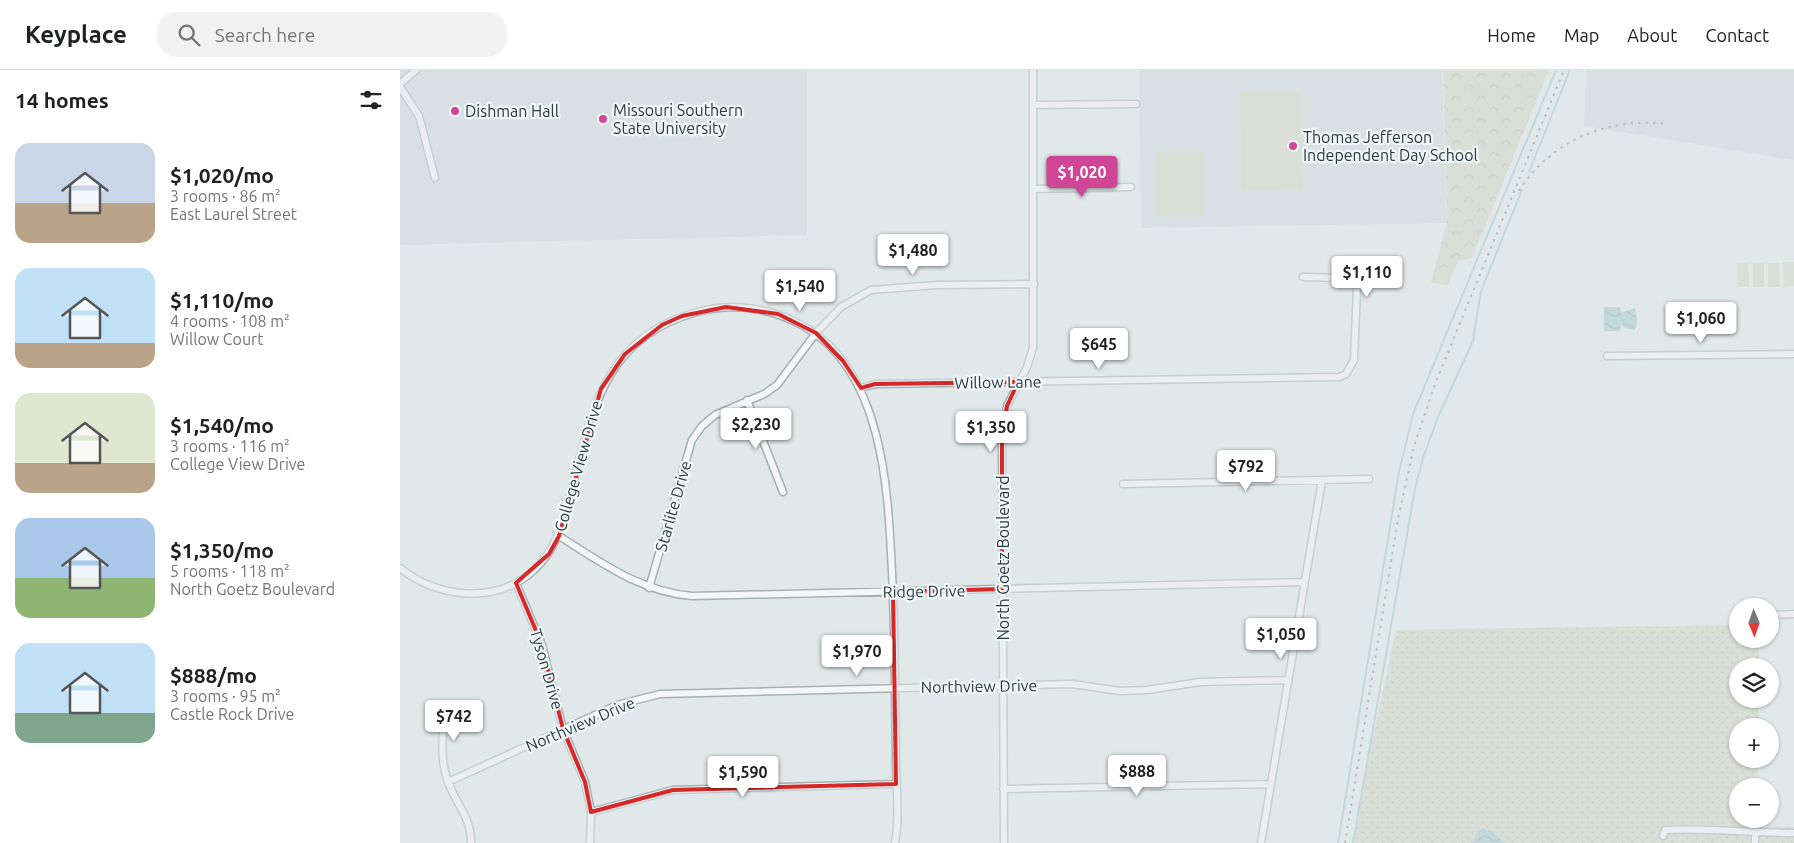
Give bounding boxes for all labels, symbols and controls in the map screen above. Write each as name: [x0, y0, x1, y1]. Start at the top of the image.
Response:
search box: [157, 12, 507, 57]
text: Keyplace: [25, 21, 127, 48]
icon: search: [175, 21, 203, 49]
text: Search here: [215, 24, 315, 46]
text: Home: [1487, 25, 1536, 45]
text: Map: [1564, 25, 1599, 45]
text: About: [1627, 25, 1677, 45]
text: Contact: [1705, 25, 1769, 45]
icon: filters: [357, 86, 385, 114]
text: 14 homes: [15, 88, 109, 112]
place label: Missouri Southern State University: [613, 101, 743, 137]
place label: Dishman Hall: [465, 102, 559, 120]
marker: Dishman Hall: [449, 105, 461, 117]
marker: Missouri Southern State University: [597, 113, 609, 125]
place label: Thomas Jefferson Independent Day School: [1303, 128, 1478, 164]
marker: Thomas Jefferson Independent Day School: [1287, 140, 1299, 152]
pin: $1,020: [1041, 156, 1123, 198]
icon: home: [55, 163, 115, 223]
text: $1,020/mo: [170, 163, 274, 187]
text: $1,020: [1057, 163, 1107, 181]
text: 3 rooms · 86 m²: [170, 187, 281, 205]
text: East Laurel Street: [170, 205, 297, 223]
pin: $1,480: [872, 234, 954, 276]
text: $1,480: [888, 241, 938, 259]
pin: $1,110: [1326, 256, 1408, 298]
text: $1,110: [1342, 263, 1392, 281]
pin: $1,540: [759, 270, 841, 312]
text: $1,540: [775, 277, 825, 295]
icon: home: [55, 288, 115, 348]
text: $1,110/mo: [170, 288, 274, 312]
pin: $1,060: [1660, 302, 1742, 344]
text: $1,060: [1676, 309, 1726, 327]
text: 4 rooms · 108 m²: [170, 312, 290, 330]
pin: $645: [1069, 328, 1129, 370]
text: Willow Court: [170, 330, 263, 348]
text: $645: [1081, 335, 1117, 353]
street label: Willow Lane: [954, 372, 1042, 392]
street label: College View Drive: [551, 398, 605, 534]
pin: $2,230: [715, 408, 797, 450]
pin: $1,350: [950, 410, 1032, 453]
icon: home: [55, 413, 115, 473]
text: $1,540/mo: [170, 413, 274, 437]
text: $2,230: [731, 415, 781, 433]
text: $1,350: [966, 418, 1016, 436]
text: 3 rooms · 116 m²: [170, 437, 290, 455]
pin: $792: [1216, 450, 1276, 492]
text: College View Drive: [170, 455, 305, 473]
text: $792: [1228, 457, 1264, 475]
street label: Starlite Drive: [651, 459, 695, 553]
street label: North Goetz Boulevard: [994, 475, 1012, 641]
icon: home: [55, 538, 115, 598]
text: $1,350/mo: [170, 538, 274, 562]
text: 5 rooms · 118 m²: [170, 562, 290, 580]
text: North Goetz Boulevard: [170, 580, 335, 598]
street label: Ridge Drive: [882, 581, 966, 601]
north arrow: [1729, 598, 1779, 648]
map controls: [1729, 598, 1779, 828]
pin: $1,050: [1240, 618, 1322, 660]
text: $1,050: [1256, 625, 1306, 643]
street label: Tyson Drive: [527, 627, 567, 711]
pin: $1,970: [816, 634, 898, 677]
text: $1,970: [832, 642, 882, 660]
button: layers: [1729, 658, 1779, 708]
icon: home: [55, 663, 115, 723]
text: $888/mo: [170, 663, 257, 687]
street label: Northview Drive: [921, 676, 1037, 696]
text: 3 rooms · 95 m²: [170, 687, 281, 705]
street label: Northview Drive: [523, 693, 637, 755]
pin: $742: [424, 700, 484, 742]
text: Castle Rock Drive: [170, 705, 294, 723]
text: $742: [436, 707, 472, 725]
button: +: [1729, 718, 1779, 768]
pin: $888: [1107, 754, 1167, 797]
pin: $1,590: [702, 756, 784, 798]
text: $888: [1119, 762, 1155, 780]
text: $1,590: [718, 763, 768, 781]
button: −: [1729, 778, 1779, 828]

